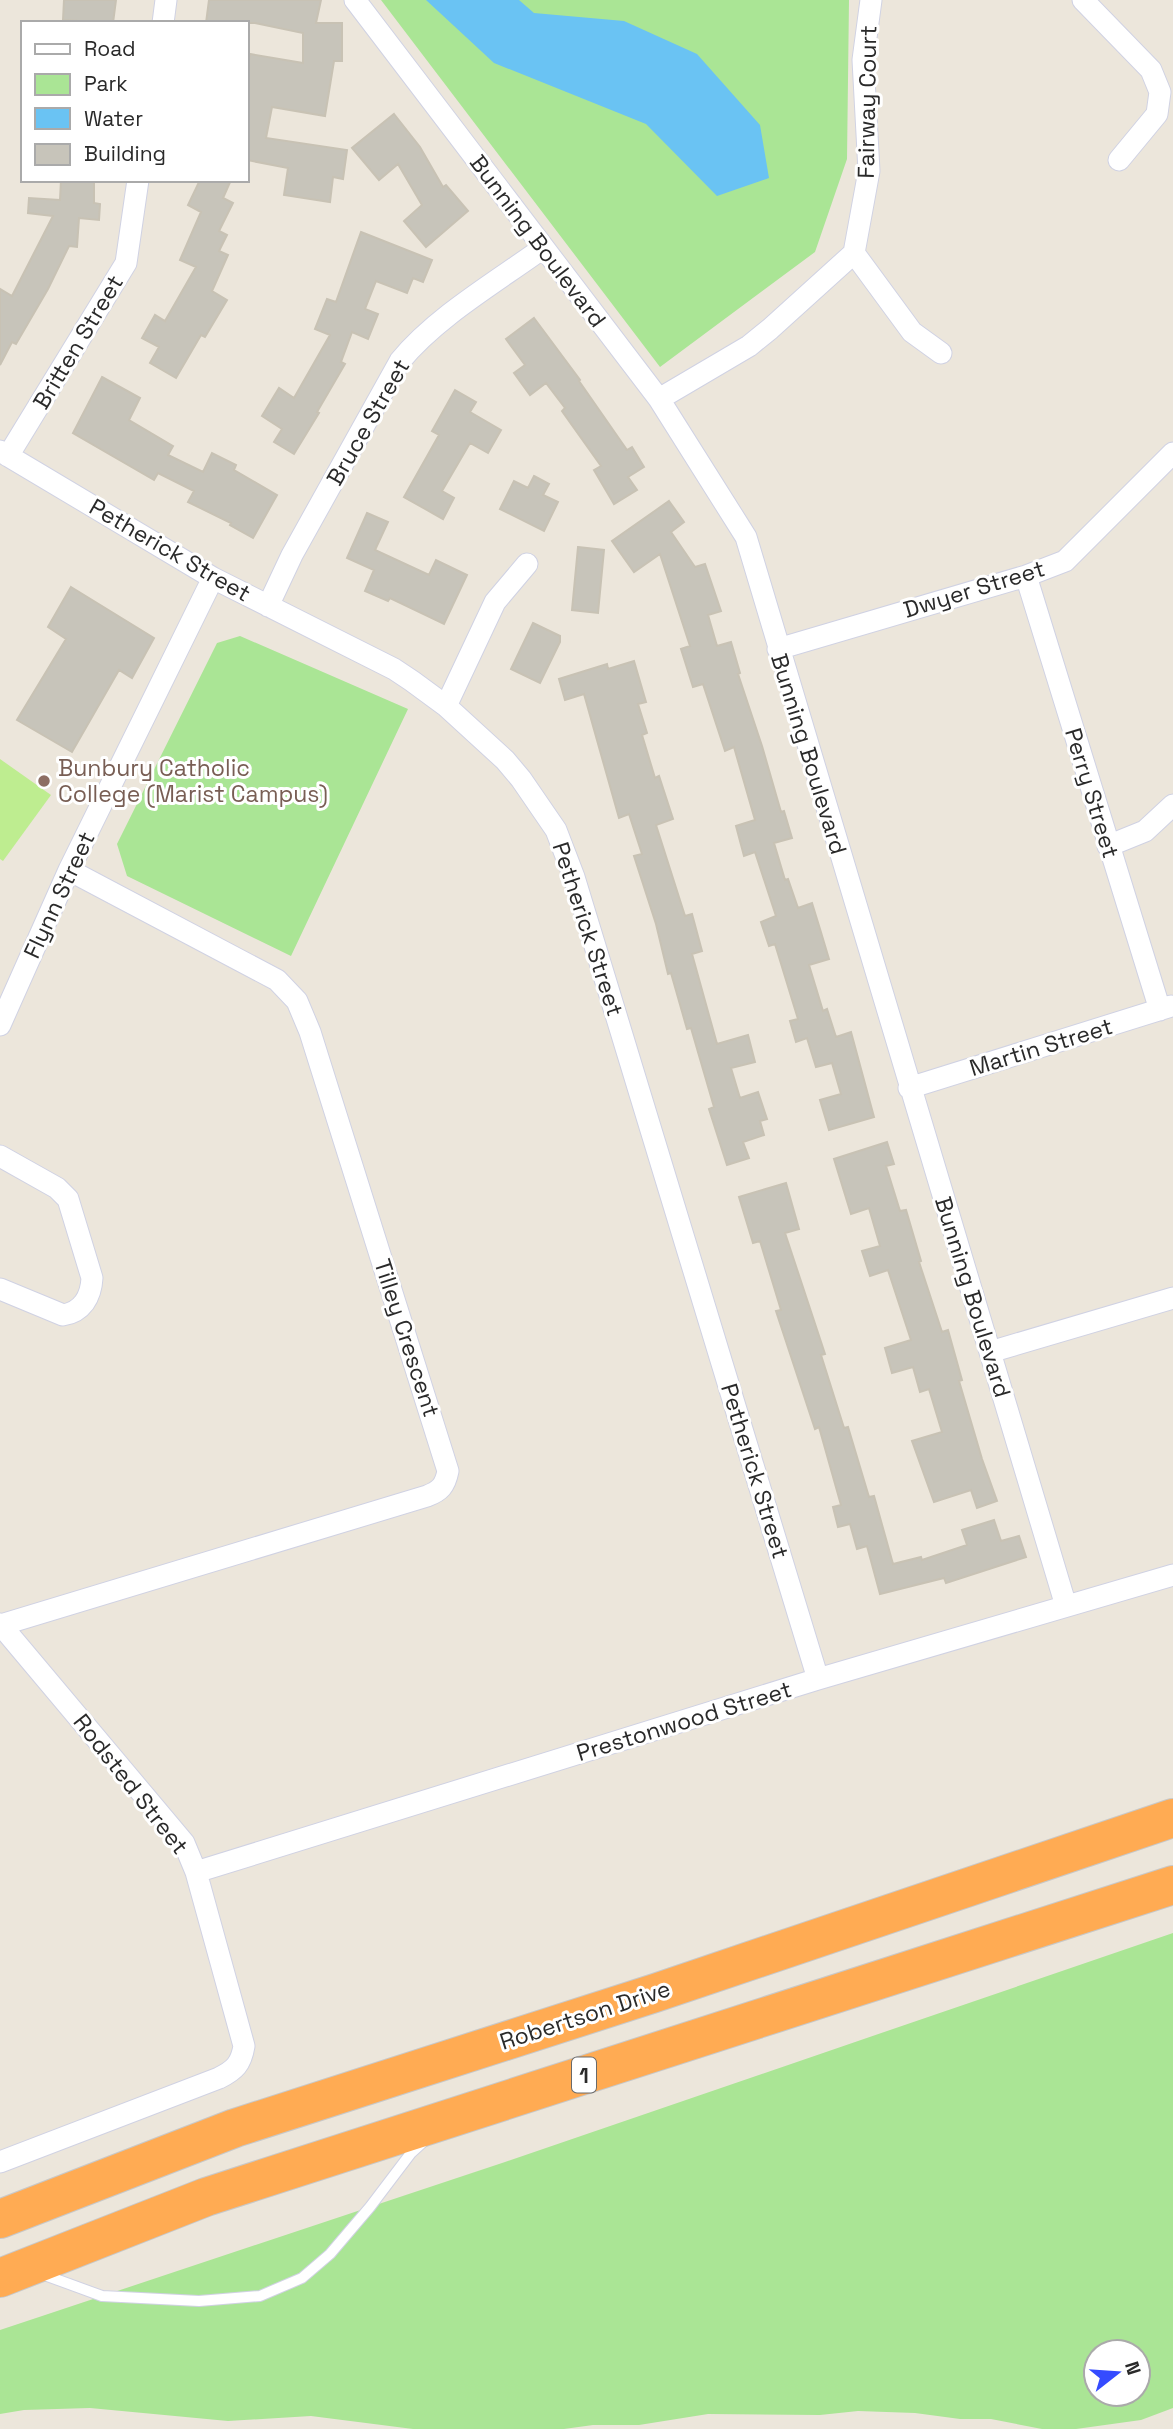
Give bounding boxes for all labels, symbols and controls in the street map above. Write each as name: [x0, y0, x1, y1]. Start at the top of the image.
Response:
legend: [21, 21, 248, 182]
street label: Fairway Court: [851, 25, 883, 179]
text: Road: [84, 35, 136, 62]
text: Park: [84, 70, 128, 97]
text: Water: [84, 105, 143, 132]
text: Building: [84, 140, 166, 167]
street label: Bunning Boulevard: [463, 149, 613, 333]
street label: Britten Street: [26, 269, 130, 415]
street label: Bruce Street: [320, 353, 416, 491]
street label: Petherick Street: [84, 492, 256, 608]
street label: Dwyer Street: [900, 553, 1048, 625]
street label: Bunning Boulevard: [764, 650, 854, 858]
street label: Perry Street: [1058, 724, 1126, 862]
place label: Bunbury Catholic College (Marist Campus): [58, 753, 328, 809]
marker: Bunbury Catholic College (Marist Campus): [36, 773, 52, 789]
street label: Flynn Street: [17, 827, 101, 963]
street label: Petherick Street: [546, 838, 630, 1020]
street label: Martin Street: [966, 1011, 1116, 1083]
street label: Bunning Boulevard: [928, 1193, 1018, 1401]
street label: Tilley Crescent: [367, 1255, 447, 1421]
street label: Petherick Street: [714, 1380, 796, 1562]
street label: Prestonwood Street: [573, 1674, 795, 1768]
street label: Rodsted Street: [67, 1708, 195, 1860]
street label: Robertson Drive: [496, 1973, 674, 2057]
road number: 1: [572, 2058, 596, 2092]
north arrow: [1082, 2338, 1152, 2408]
text: N: [1119, 2358, 1147, 2378]

